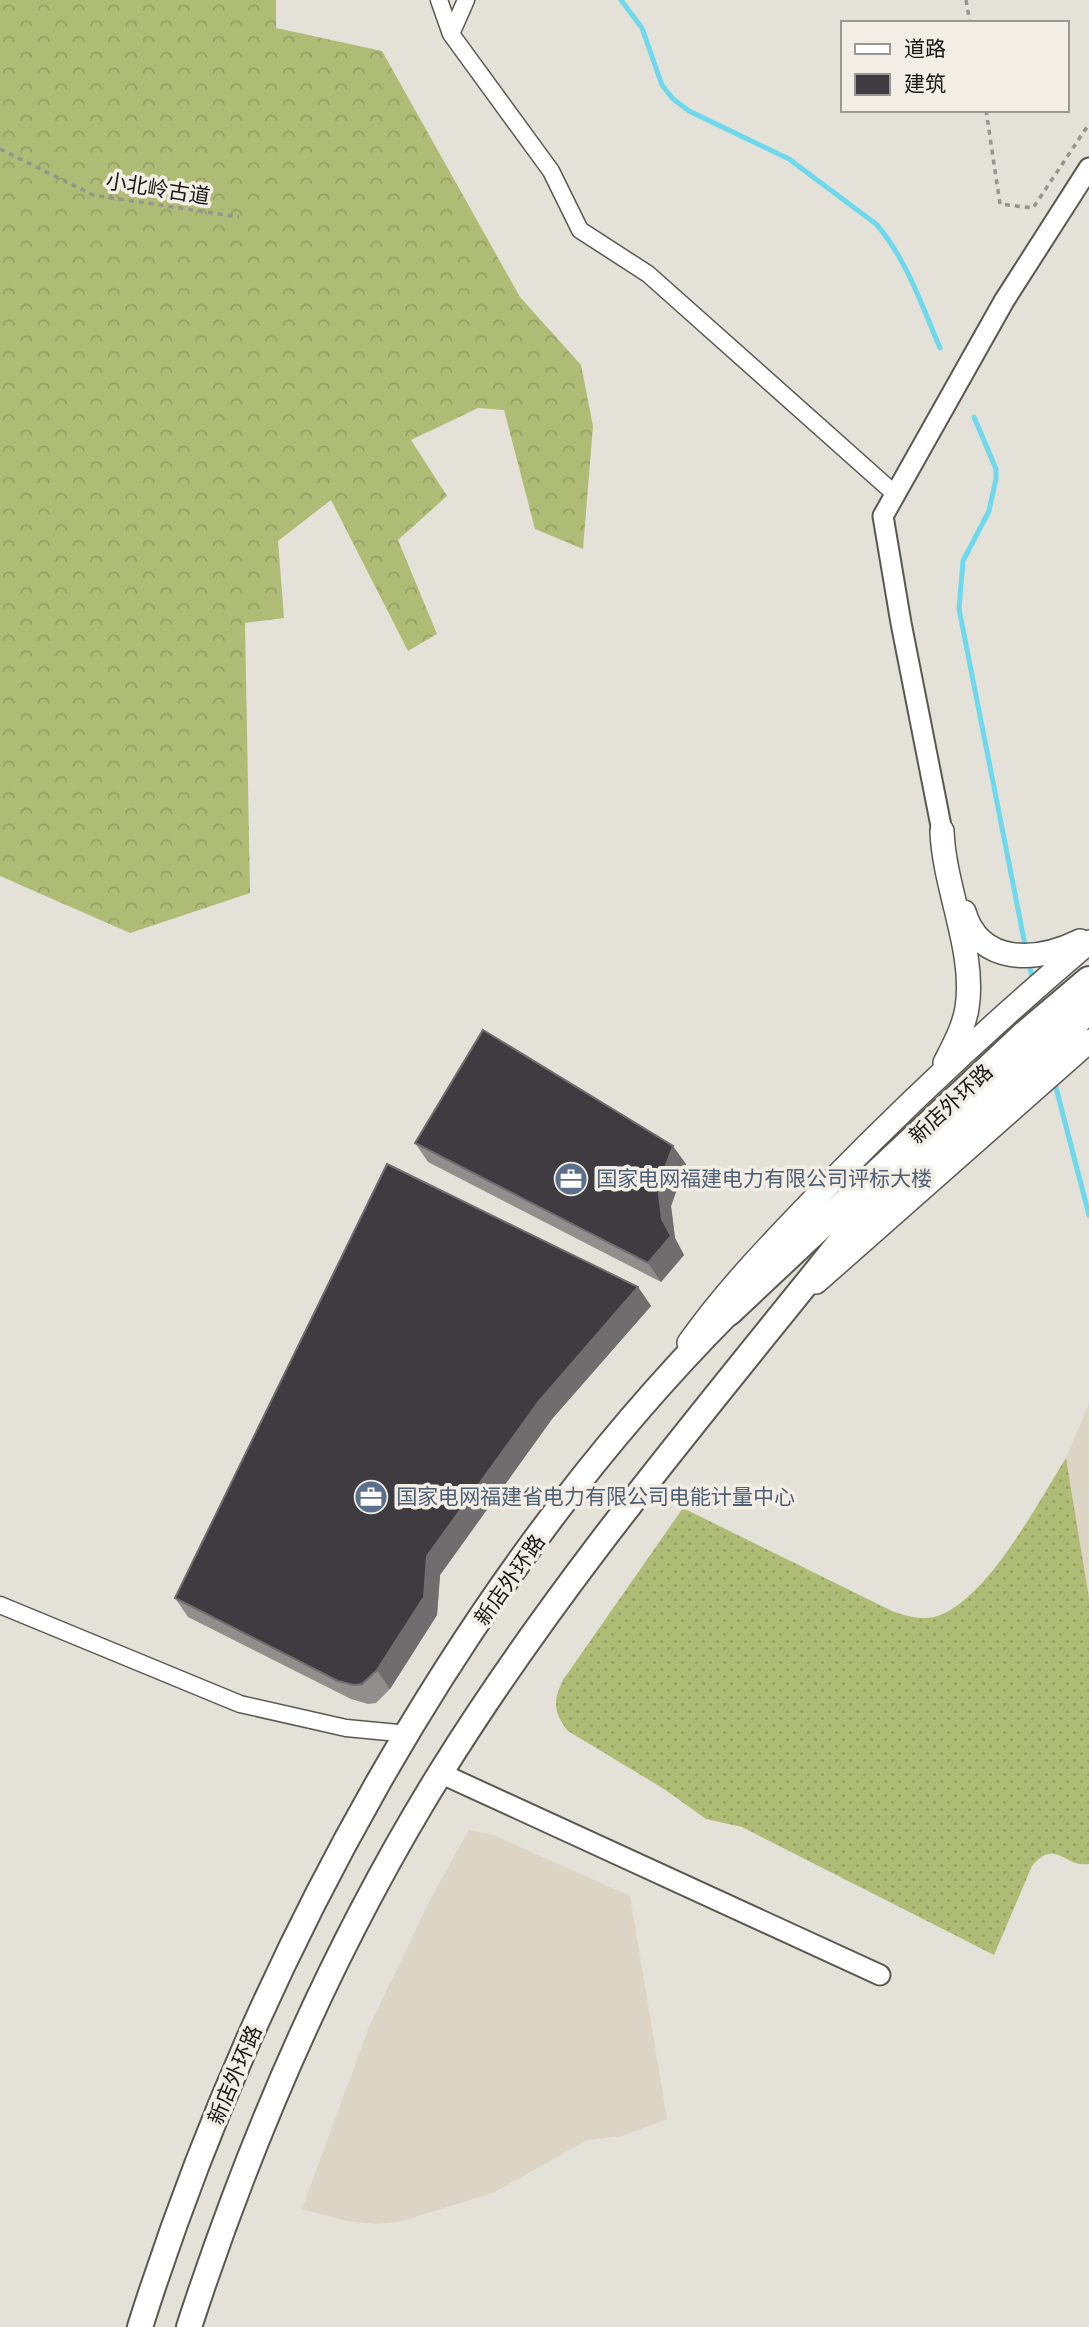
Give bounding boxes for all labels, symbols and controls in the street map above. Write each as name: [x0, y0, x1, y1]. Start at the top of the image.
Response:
legend: [841, 21, 1068, 112]
text: 道路: [904, 35, 946, 60]
text: 建筑: [904, 70, 946, 95]
street label: 小北岭古道: [104, 167, 212, 208]
street label: 新店外环路: [903, 1058, 997, 1148]
office icon: 国家电网福建电力有限公司评标大楼: [552, 1160, 590, 1198]
place label: 国家电网福建电力有限公司评标大楼: [596, 1165, 932, 1190]
office icon: 国家电网福建省电力有限公司电能计量中心: [352, 1478, 390, 1516]
place label: 国家电网福建省电力有限公司电能计量中心: [396, 1483, 795, 1508]
street label: 新店外环路: [468, 1529, 549, 1629]
street label: 新店外环路: [202, 2021, 266, 2128]

